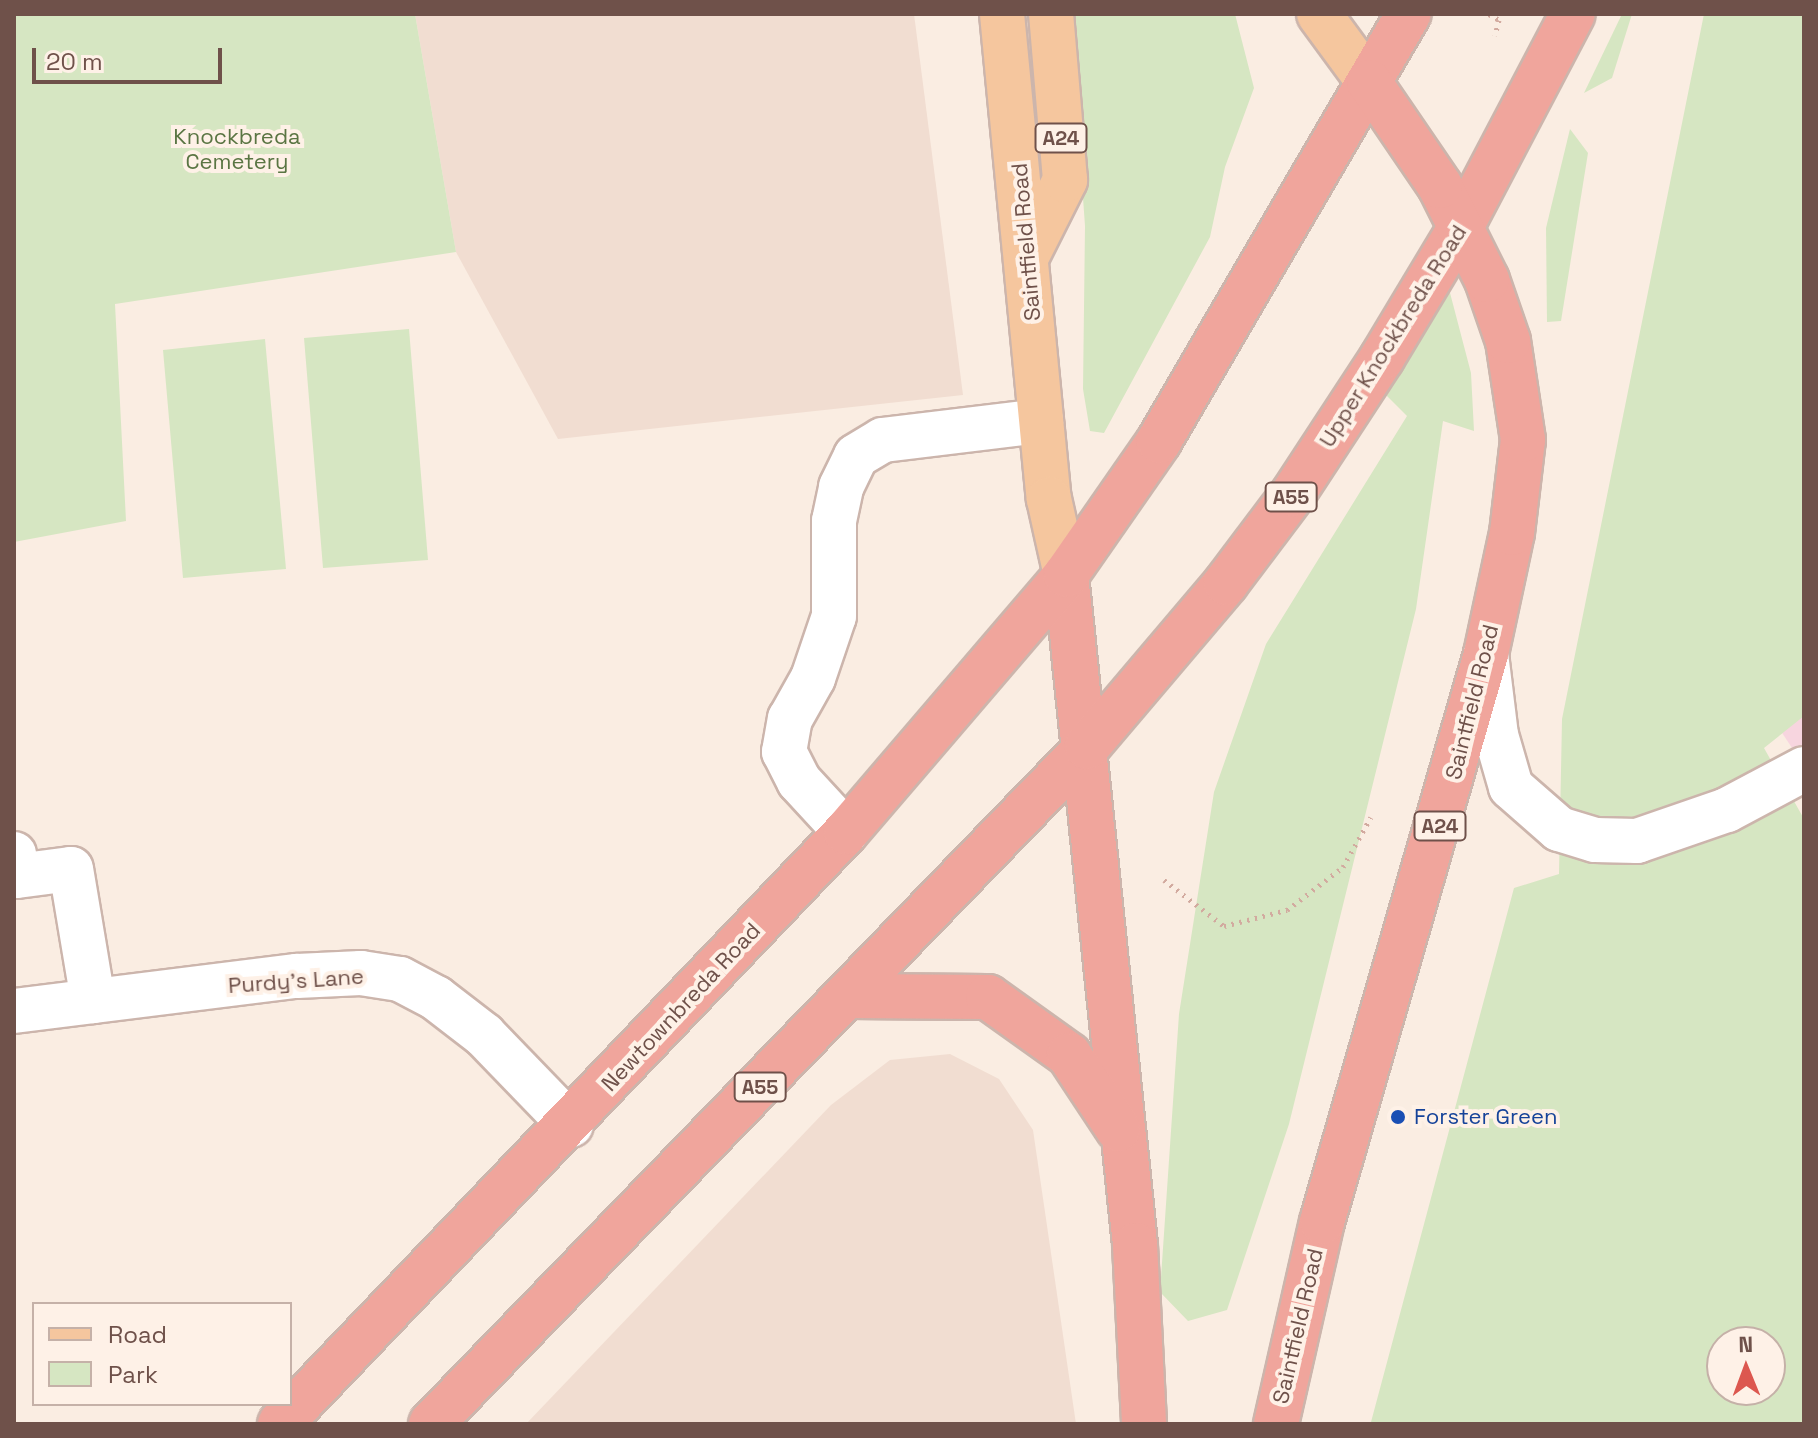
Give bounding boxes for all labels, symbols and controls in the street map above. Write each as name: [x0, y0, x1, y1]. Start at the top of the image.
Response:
scale bar: [36, 32, 226, 82]
text: 20 m: [46, 46, 103, 77]
road number: A24: [1033, 122, 1089, 154]
park label: Knockbreda Cemetery: [173, 123, 301, 174]
street label: Saintfield Road: [1006, 162, 1046, 322]
street label: Upper Knockbreda Road: [1314, 220, 1472, 452]
road number: A55: [1263, 481, 1319, 513]
street label: Saintfield Road: [1440, 622, 1504, 782]
road number: A24: [1412, 810, 1468, 842]
street label: Newtownbreda Road: [596, 917, 766, 1097]
street label: Purdy's Lane: [227, 963, 365, 999]
road number: A55: [732, 1071, 788, 1103]
place label: Forster Green: [1414, 1104, 1557, 1130]
marker: Forster Green: [1389, 1108, 1407, 1126]
street label: Saintfield Road: [1267, 1246, 1329, 1406]
legend: [32, 1302, 292, 1406]
text: Road: [108, 1319, 167, 1350]
north arrow: [1706, 1326, 1786, 1406]
text: N: [1738, 1330, 1753, 1358]
text: Park: [108, 1359, 158, 1390]

